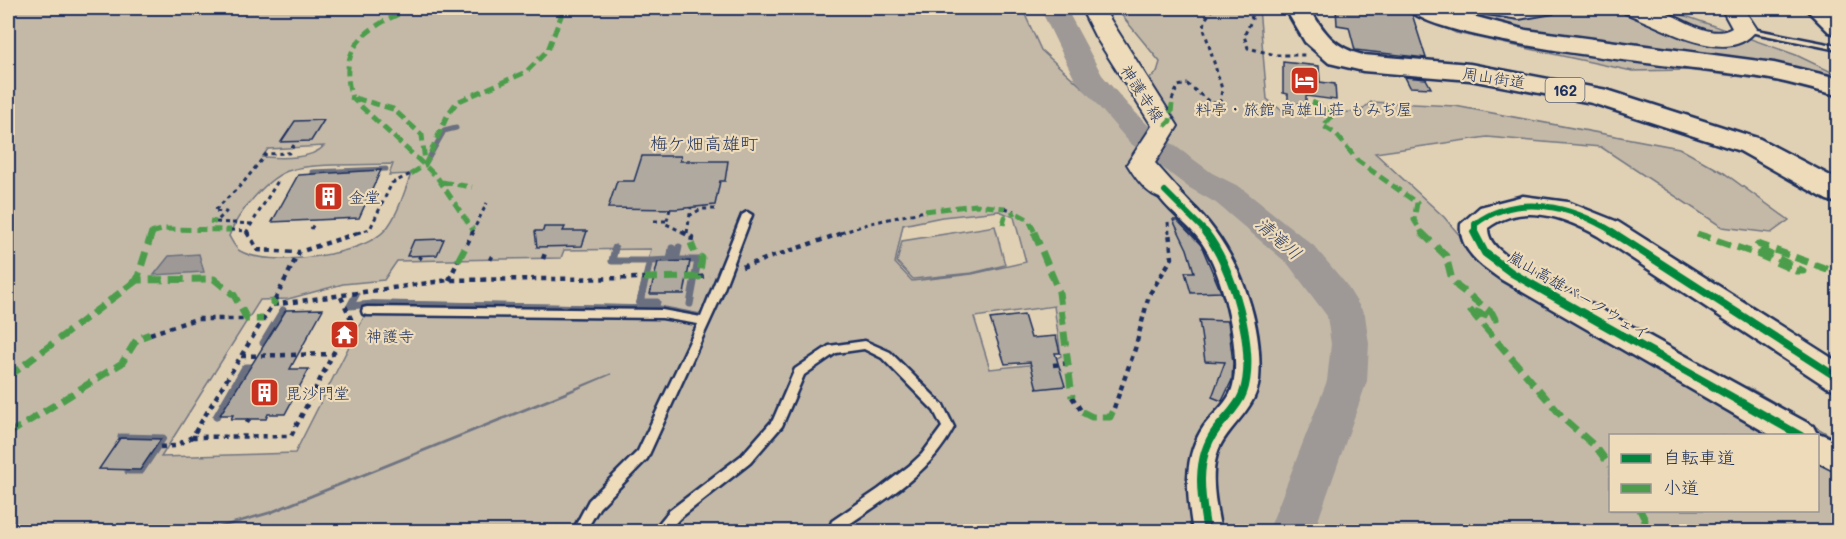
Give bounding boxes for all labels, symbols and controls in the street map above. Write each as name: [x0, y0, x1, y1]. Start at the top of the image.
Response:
street label: 神護寺線: [1117, 60, 1169, 126]
street label: 周山街道: [1461, 62, 1527, 92]
hotel icon: 料亭・旅館 高雄山荘 もみぢ屋: [1288, 64, 1320, 96]
road number: 162: [1546, 78, 1584, 102]
place label: 料亭・旅館 高雄山荘 もみぢ屋: [1195, 98, 1413, 119]
district label: 梅ケ畑高雄町: [650, 131, 758, 155]
building icon: 金堂: [312, 180, 344, 212]
place label: 金堂: [349, 186, 381, 207]
water label: 清滝川: [1251, 211, 1307, 265]
street label: 嵐山高雄パークウェイ: [1504, 245, 1654, 343]
temple icon: 神護寺: [329, 319, 361, 351]
place label: 神護寺: [366, 325, 414, 346]
building icon: 毘沙門堂: [249, 376, 281, 408]
place label: 毘沙門堂: [286, 382, 350, 403]
legend: [1609, 434, 1819, 512]
text: 自転車道: [1663, 445, 1735, 469]
text: 小道: [1663, 475, 1699, 499]

